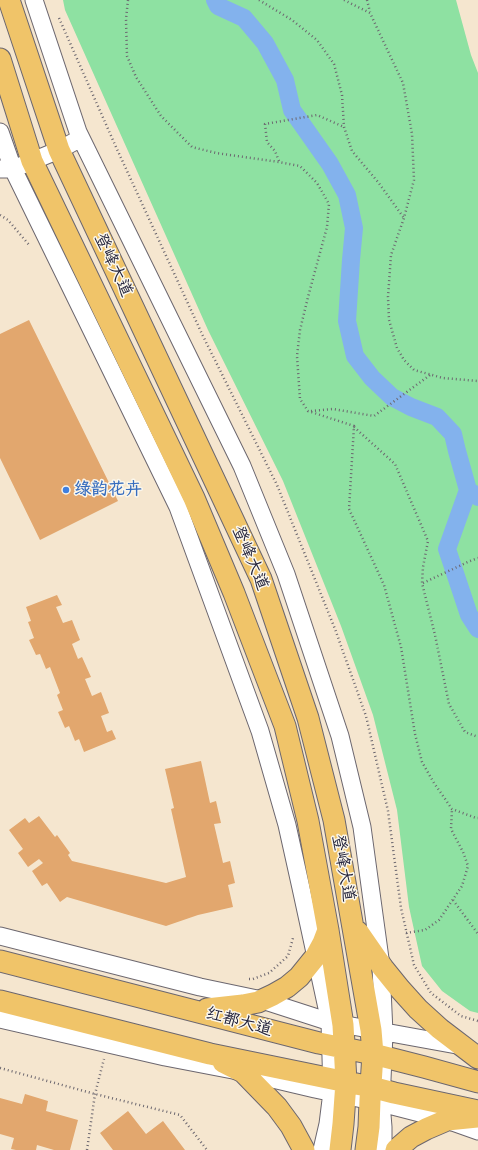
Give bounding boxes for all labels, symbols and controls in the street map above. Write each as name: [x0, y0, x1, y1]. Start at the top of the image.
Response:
street label: 登峰大道: [89, 230, 137, 300]
place label: 绿韵花卉: [74, 480, 142, 500]
marker: 绿韵花卉: [61, 485, 71, 495]
street label: 登峰大道: [227, 523, 273, 593]
street label: 登峰大道: [327, 833, 359, 903]
street label: 红都大道: [204, 1003, 274, 1041]

